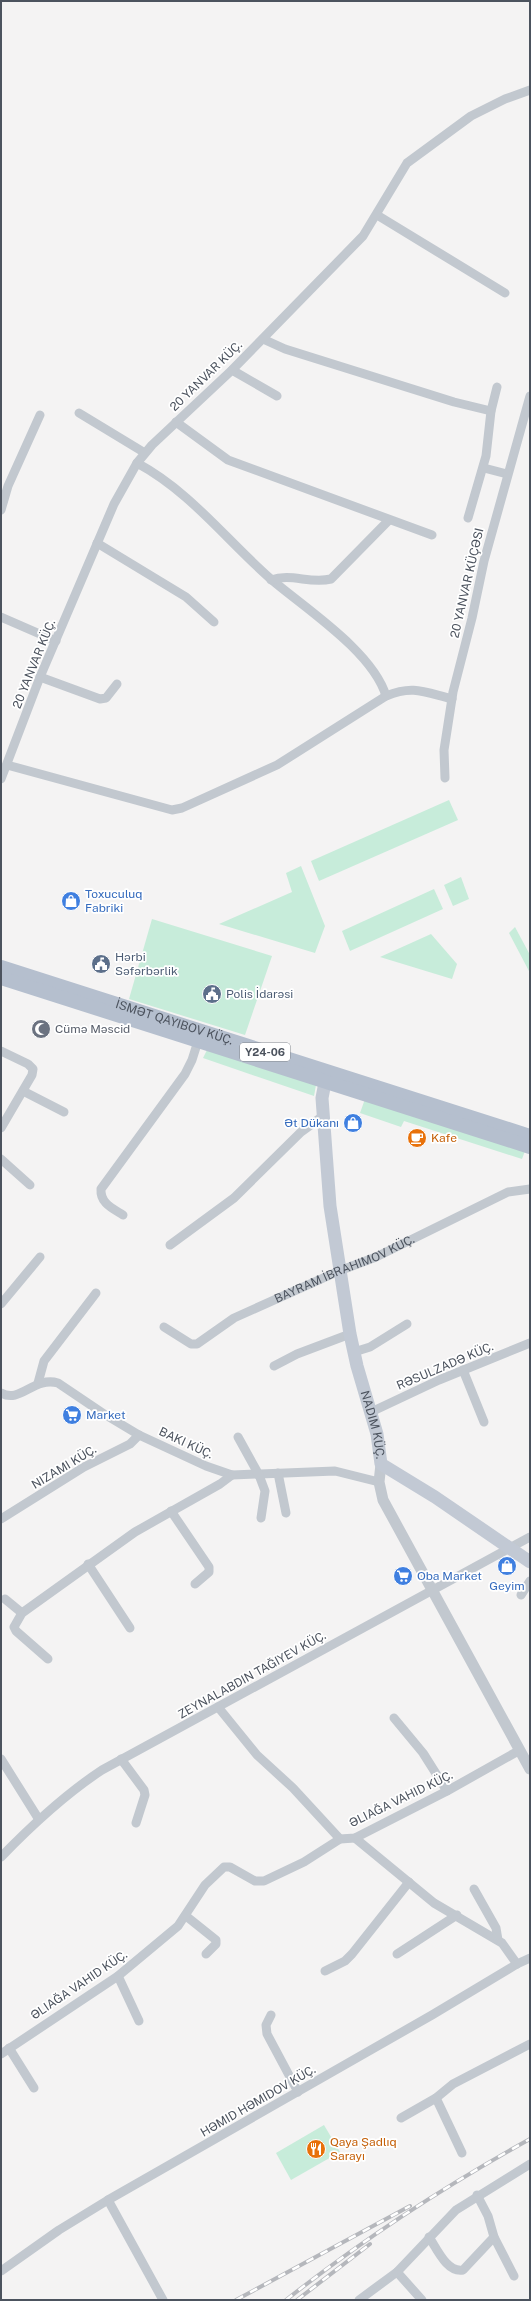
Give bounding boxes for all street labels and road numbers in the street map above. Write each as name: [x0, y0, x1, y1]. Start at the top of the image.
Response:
street label: 20 YANVAR KÜÇ.: [167, 338, 245, 414]
street label: 20 YANVAR KÜÇƏSI: [448, 527, 486, 639]
street label: 20 YANVAR KÜÇ.: [10, 617, 58, 711]
street label: İSMƏT QAYIBOV KÜÇ.: [114, 997, 235, 1048]
road number: Y24-06: [240, 1043, 290, 1061]
street label: BAYRAM İBRAHIMOV KÜÇ.: [272, 1232, 417, 1306]
street label: RƏSULZADƏ KÜÇ.: [395, 1339, 495, 1393]
street label: NADIM KÜÇ.: [358, 1389, 387, 1460]
street label: BAKI KÜÇ.: [157, 1424, 215, 1462]
street label: NIZAMI KÜÇ.: [29, 1442, 99, 1492]
street label: ZEYNALABDIN TAĞIYEV KÜÇ.: [176, 1628, 328, 1722]
street label: ƏLIAĞA VAHID KÜÇ.: [347, 1768, 455, 1830]
street label: ƏLIAĞA VAHID KÜÇ.: [28, 1947, 130, 2023]
street label: HƏMID HƏMIDOV KÜÇ.: [198, 2062, 318, 2140]

